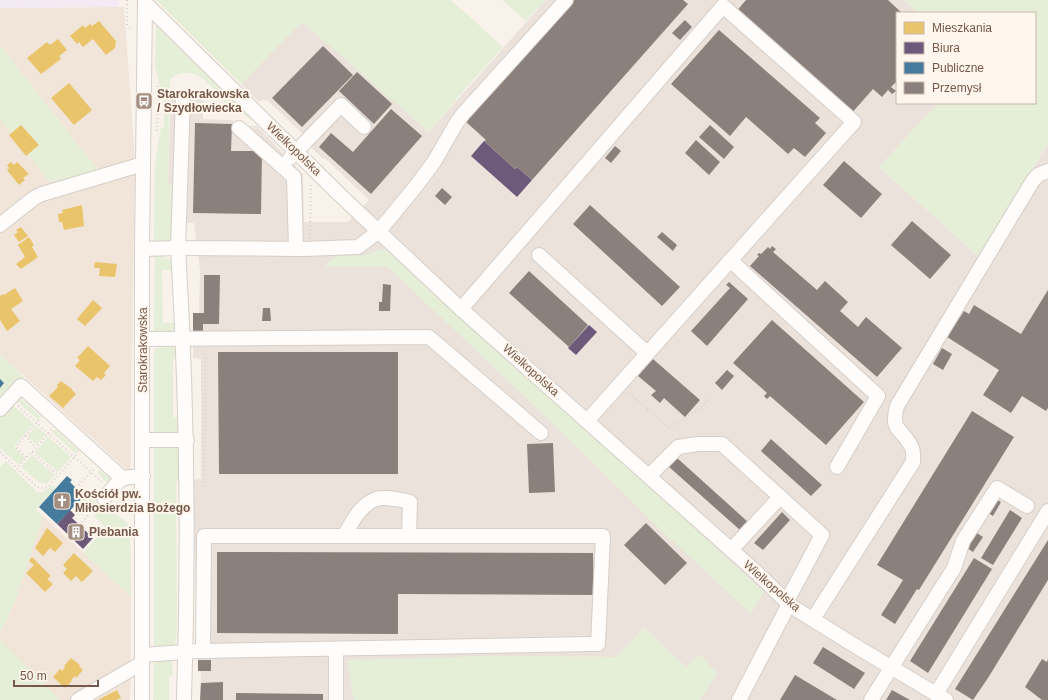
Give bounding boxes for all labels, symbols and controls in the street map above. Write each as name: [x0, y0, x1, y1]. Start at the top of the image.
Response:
legend: [896, 12, 1036, 104]
text: Mieszkania: [932, 21, 992, 35]
text: Biura: [932, 41, 960, 55]
text: Publiczne: [932, 61, 984, 75]
text: Przemysł: [932, 81, 982, 95]
place label: Starokrakowska / Szydłowiecka: [157, 87, 249, 115]
bus stop icon: Starokrakowska / Szydłowiecka: [134, 91, 154, 111]
street label: Wielkopolska: [264, 119, 325, 179]
street label: Starokrakowska: [136, 307, 150, 393]
street label: Wielkopolska: [500, 341, 562, 399]
place label: Kościół pw. Miłosierdzia Bożego: [75, 487, 190, 515]
church icon: Kościół pw. Miłosierdzia Bożego: [52, 491, 72, 511]
building icon: Plebania: [66, 522, 86, 542]
place label: Plebania: [89, 525, 139, 539]
street label: Wielkopolska: [741, 558, 804, 615]
scale bar: [14, 662, 98, 688]
text: 50 m: [20, 669, 47, 683]

